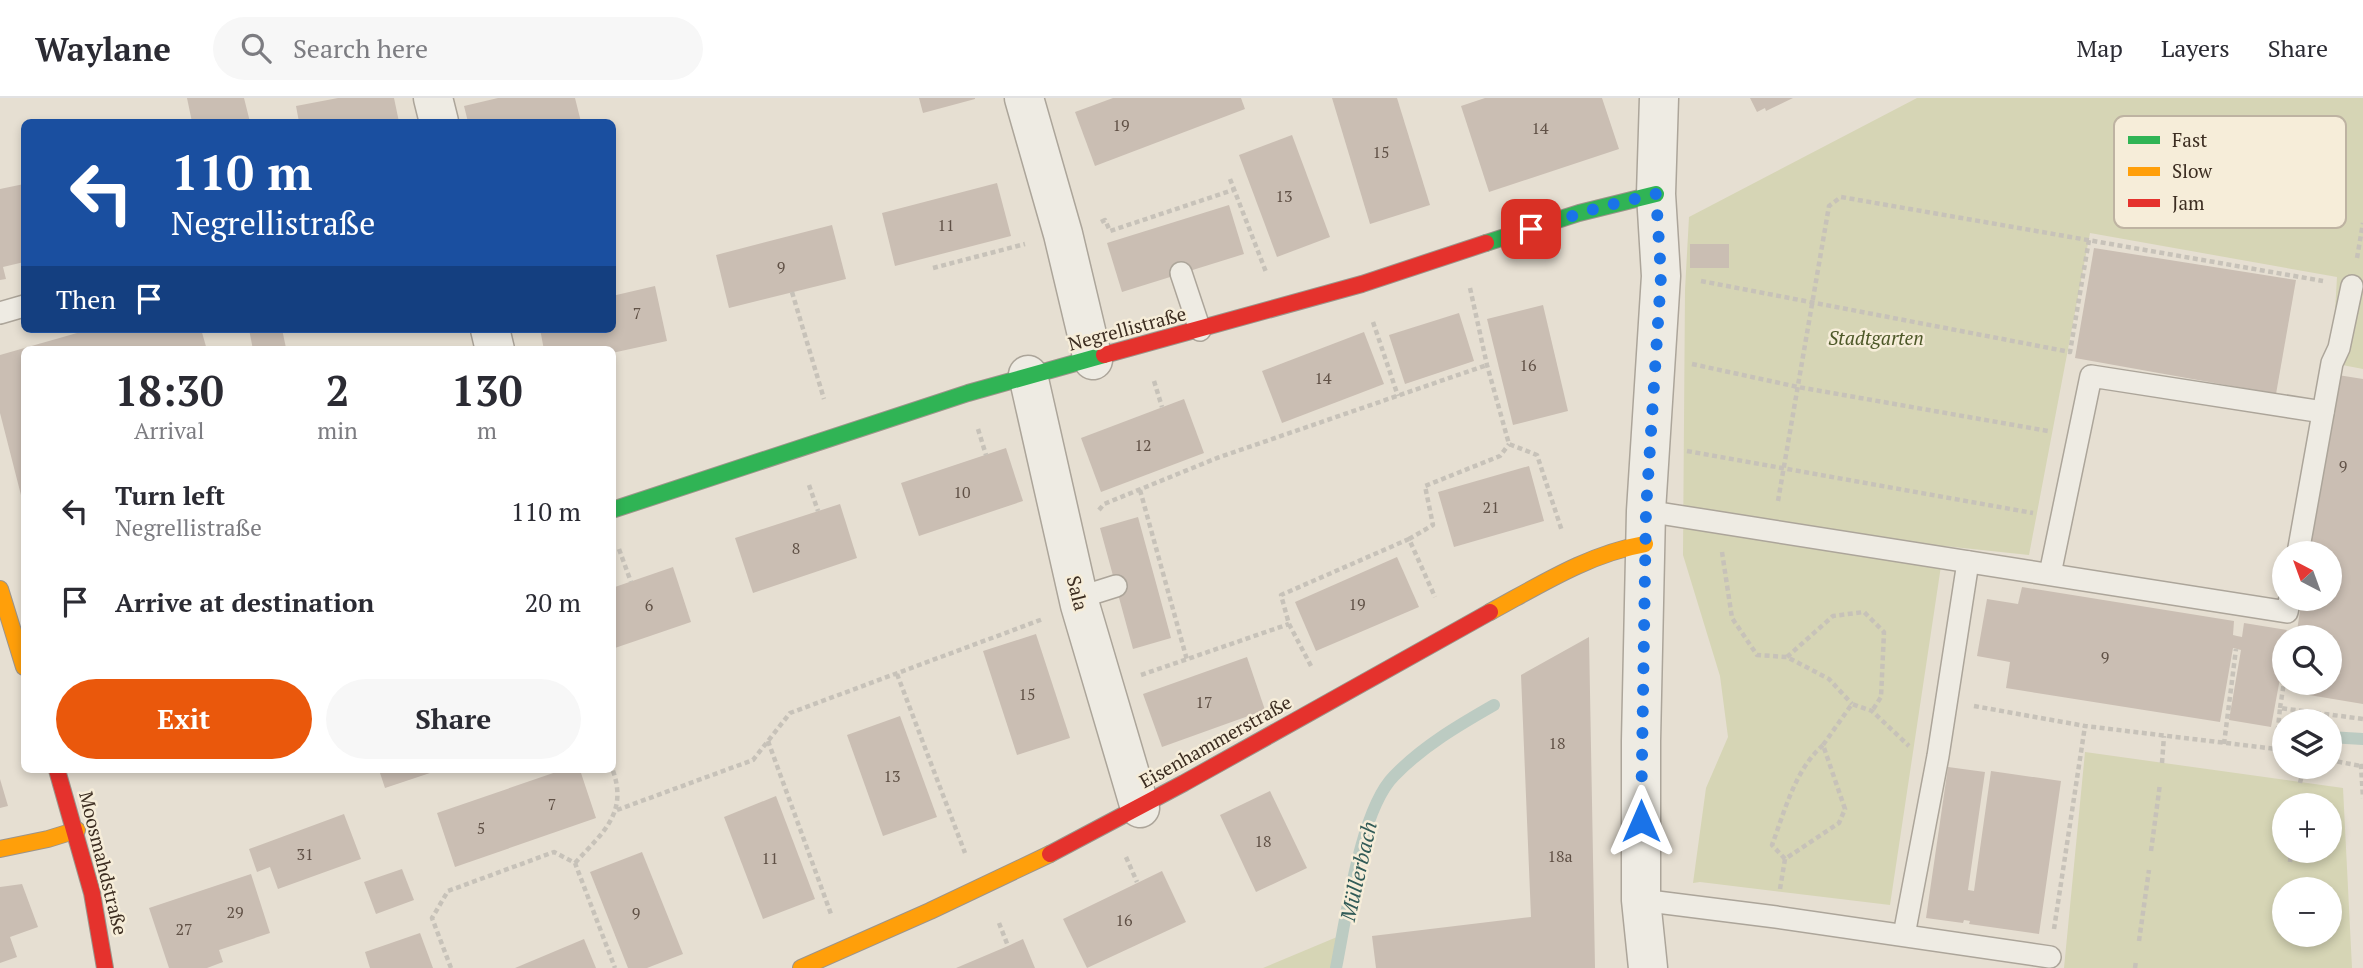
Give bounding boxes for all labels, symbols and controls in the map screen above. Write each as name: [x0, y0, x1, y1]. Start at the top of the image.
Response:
search box: [213, 17, 703, 80]
text: Waylane: [35, 27, 171, 70]
icon: search: [237, 29, 275, 67]
text: Search here: [293, 31, 428, 65]
text: Map: [2076, 32, 2123, 64]
text: Layers: [2161, 32, 2230, 64]
text: Share: [2268, 32, 2328, 64]
house number: 19: [1112, 114, 1130, 136]
legend: [2114, 116, 2346, 228]
house number: 14: [1531, 117, 1549, 139]
text: Fast: [2172, 127, 2207, 152]
text: 110 m: [171, 139, 313, 204]
house number: 15: [1372, 141, 1390, 163]
icon: left: [56, 147, 147, 238]
text: Slow: [2172, 158, 2213, 183]
house number: 13: [1275, 185, 1293, 207]
text: Jam: [2172, 190, 2205, 215]
pin: [1501, 199, 1561, 259]
text: Negrellistraße: [171, 202, 375, 244]
icon: arrive: [1512, 210, 1550, 248]
house number: 11: [937, 214, 955, 236]
house number: 9: [777, 256, 785, 278]
icon: arrive: [130, 280, 168, 318]
text: Then: [56, 282, 116, 316]
street label: Negrellistraße: [1065, 300, 1189, 356]
house number: 7: [633, 302, 641, 324]
park label: Stadtgarten: [1828, 325, 1924, 350]
house number: 16: [1519, 354, 1537, 376]
text: 18:30: [115, 362, 224, 418]
text: 2: [326, 362, 349, 418]
text: 130: [451, 362, 522, 418]
house number: 14: [1314, 367, 1332, 389]
text: Arrival: [134, 415, 204, 446]
text: min: [317, 415, 358, 446]
text: m: [477, 415, 497, 446]
house number: 12: [1134, 434, 1152, 456]
house number: 9: [2339, 455, 2347, 477]
text: Turn left: [115, 478, 225, 512]
house number: 10: [953, 481, 971, 503]
icon: left: [56, 492, 94, 530]
text: 110 m: [511, 494, 581, 528]
house number: 21: [1482, 496, 1500, 518]
text: Negrellistraße: [115, 512, 262, 543]
house number: 8: [792, 537, 800, 559]
north arrow: [2272, 541, 2342, 611]
map controls: [2272, 541, 2342, 947]
street label: Sala: [1062, 573, 1094, 613]
icon: arrive: [56, 583, 94, 621]
text: Arrive at destination: [115, 585, 374, 619]
text: 20 m: [525, 585, 581, 619]
house number: 19: [1348, 593, 1366, 615]
house number: 6: [645, 594, 654, 616]
button: search: [2272, 625, 2342, 695]
house number: 9: [2101, 646, 2109, 668]
button: Exit: [56, 679, 312, 759]
button: Share: [326, 679, 581, 759]
house number: 15: [1018, 683, 1036, 705]
street label: Eisenhammerstraße: [1135, 689, 1295, 793]
house number: 17: [1195, 691, 1213, 713]
button: layers: [2272, 709, 2342, 779]
house number: 18: [1548, 732, 1566, 754]
house number: 13: [883, 765, 901, 787]
position arrow: [1604, 784, 1678, 858]
street label: Moosmahdstraße: [74, 789, 134, 937]
house number: 7: [548, 793, 556, 815]
button: +: [2272, 793, 2342, 863]
house number: 5: [477, 817, 485, 839]
water label: Müllerbach: [1333, 818, 1383, 924]
house number: 18: [1254, 830, 1272, 852]
house number: 31: [296, 843, 314, 865]
house number: 18a: [1547, 845, 1573, 867]
house number: 11: [761, 847, 779, 869]
button: −: [2272, 877, 2342, 947]
house number: 29: [226, 901, 244, 923]
house number: 9: [632, 902, 640, 924]
house number: 16: [1115, 909, 1133, 931]
house number: 27: [175, 918, 193, 940]

